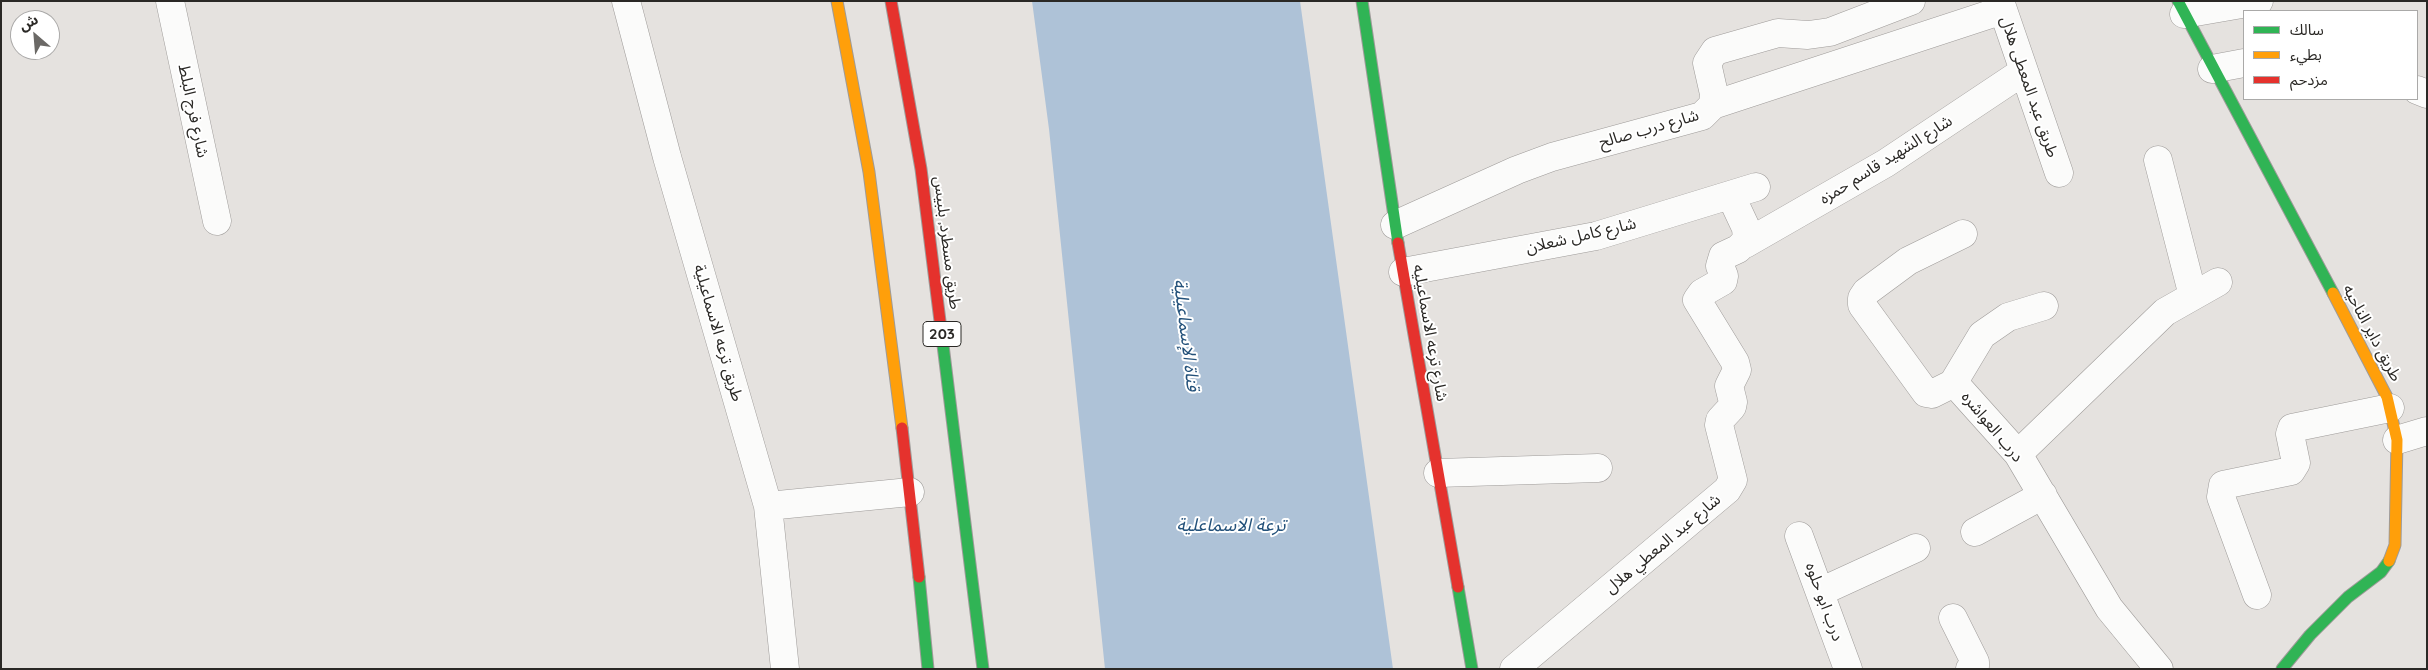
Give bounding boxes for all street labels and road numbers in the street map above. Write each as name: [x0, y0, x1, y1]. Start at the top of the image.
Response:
street label: طريق عبد المعطى هلال: [1996, 14, 2062, 160]
street label: شارع فرج البلط: [174, 62, 212, 160]
street label: شارع درب صالح: [1597, 106, 1701, 152]
street label: شارع الشهيد قاسم حمزه: [1816, 111, 1956, 209]
street label: طريق مسطرد, بلبيس: [929, 175, 965, 311]
street label: شارع كامل شعلان: [1524, 214, 1638, 258]
street label: طريق ترعه الاسماعيلية: [689, 262, 747, 404]
street label: شارع ترعه الاسماعيليه: [1409, 263, 1451, 403]
street label: طريق داير الناحيه: [2338, 281, 2406, 385]
road number: 203: [923, 322, 961, 346]
street label: درب العواشره: [1957, 388, 2027, 466]
street label: شارع عبد المعطي هلال: [1601, 490, 1725, 598]
street label: درب ابو حلوه: [1801, 560, 1847, 644]

